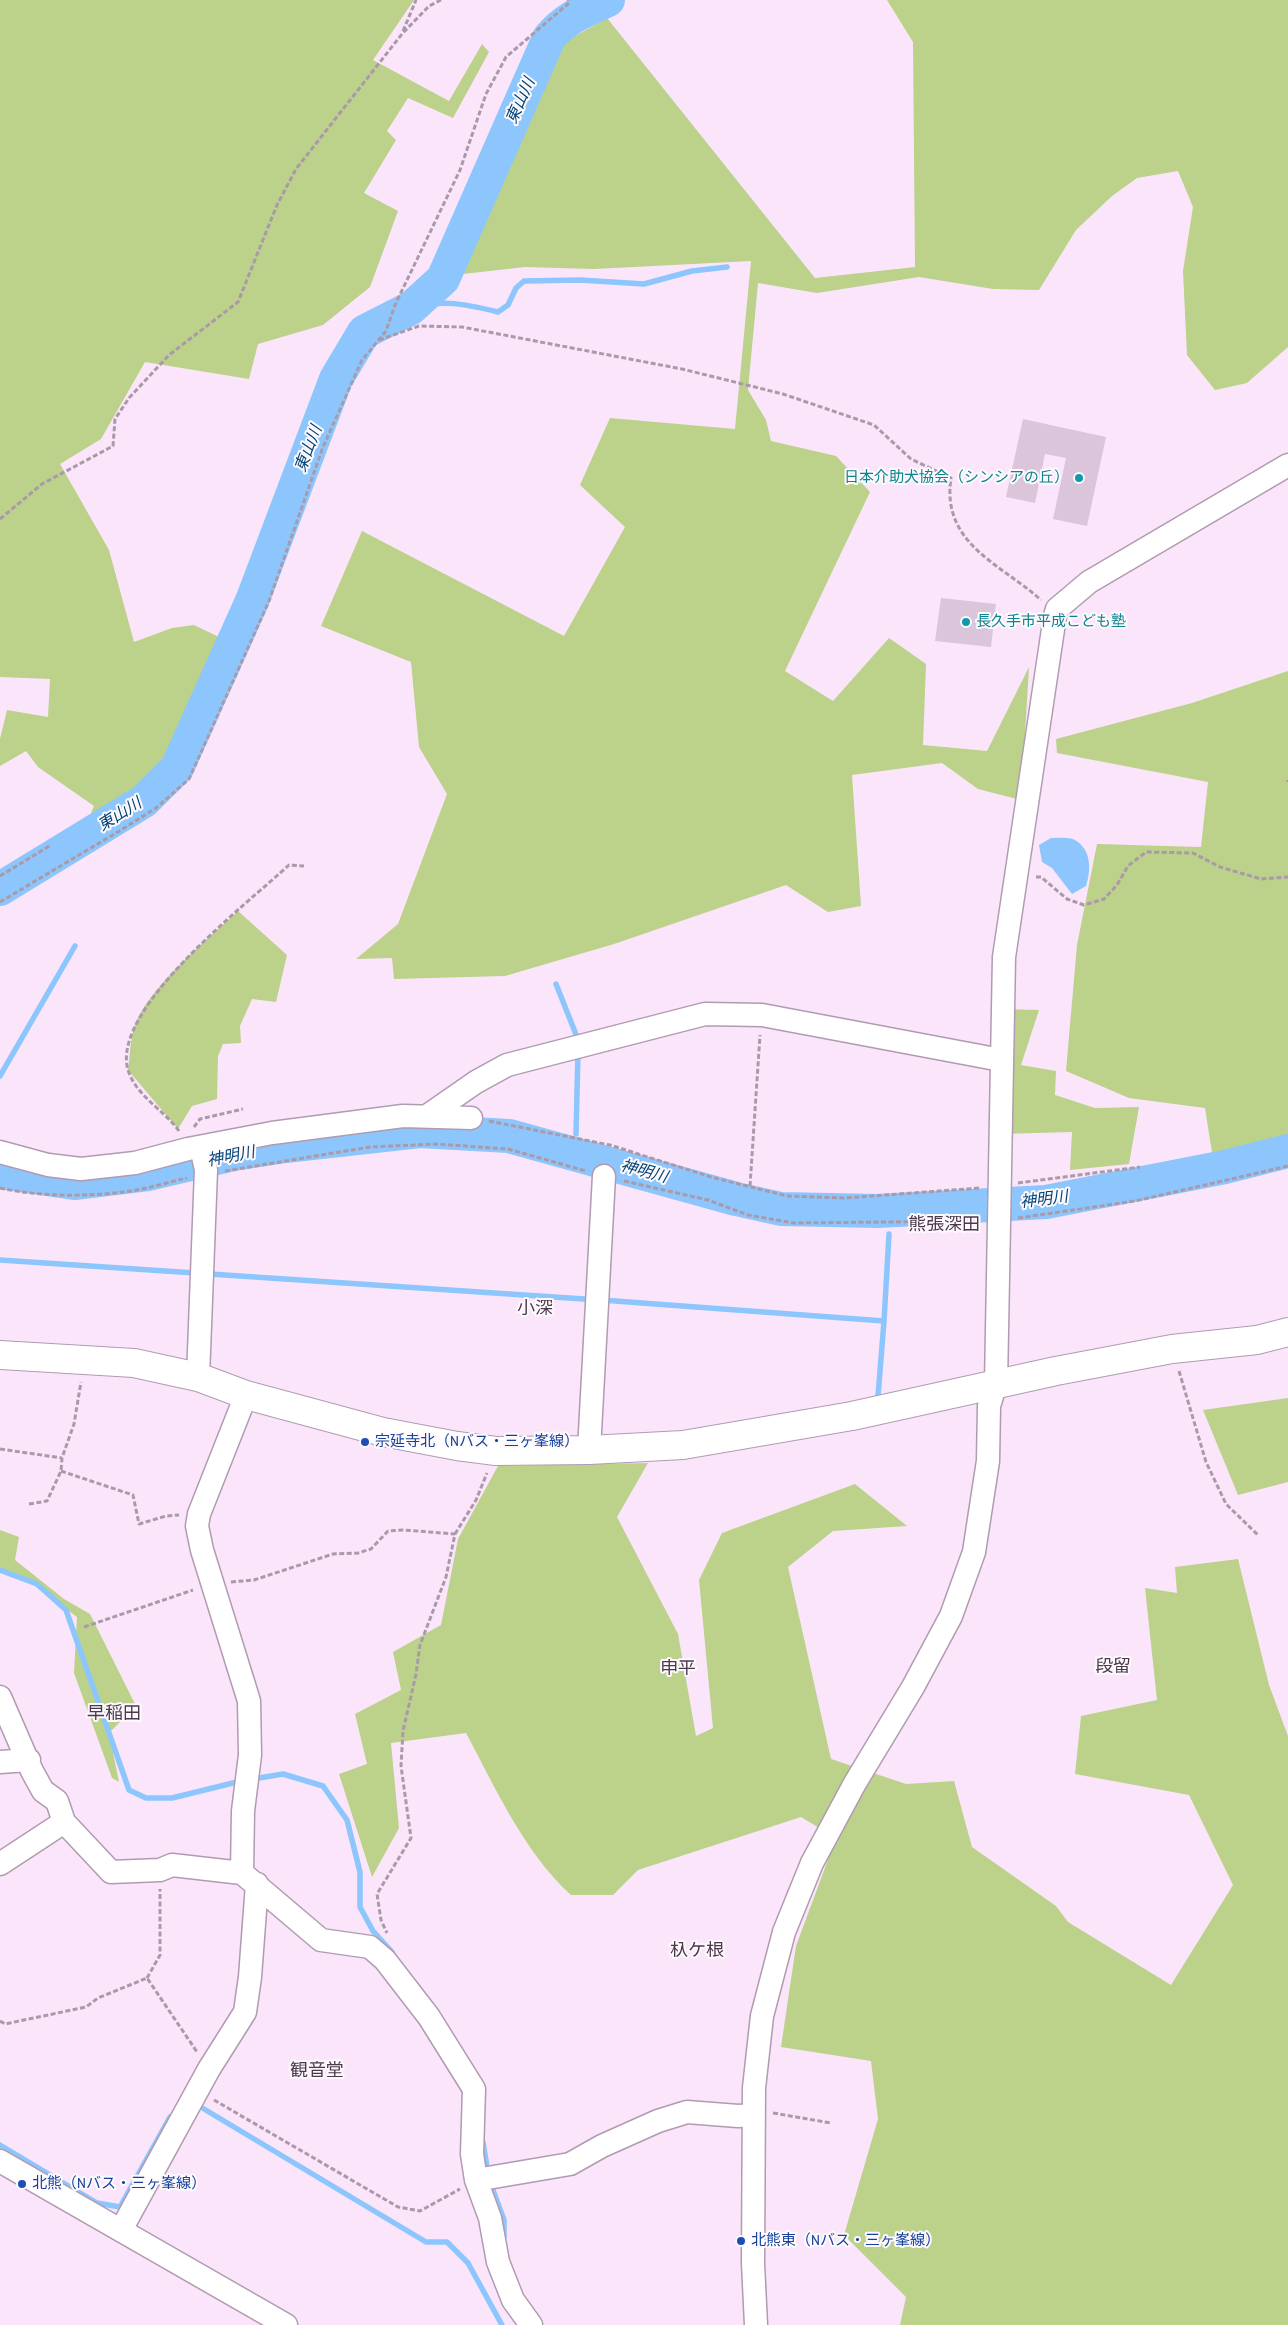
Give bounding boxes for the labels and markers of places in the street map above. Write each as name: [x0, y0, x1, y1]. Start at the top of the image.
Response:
place label: 日本介助犬協会（シンシアの丘）: [844, 469, 1069, 487]
marker: 日本介助犬協会（シンシアの丘）: [1073, 472, 1085, 484]
place label: 長久手市平成こども塾: [976, 613, 1126, 631]
marker: 長久手市平成こども塾: [960, 616, 972, 628]
place label: 宗延寺北（Nバス・三ヶ峯線）: [375, 1433, 579, 1451]
marker: 宗延寺北（Nバス・三ヶ峯線）: [359, 1436, 371, 1448]
place label: 北熊（Nバス・三ヶ峯線）: [32, 2175, 206, 2193]
marker: 北熊（Nバス・三ヶ峯線）: [16, 2178, 28, 2190]
place label: 北熊東（Nバス・三ヶ峯線）: [751, 2232, 940, 2250]
marker: 北熊東（Nバス・三ヶ峯線）: [735, 2235, 747, 2247]

